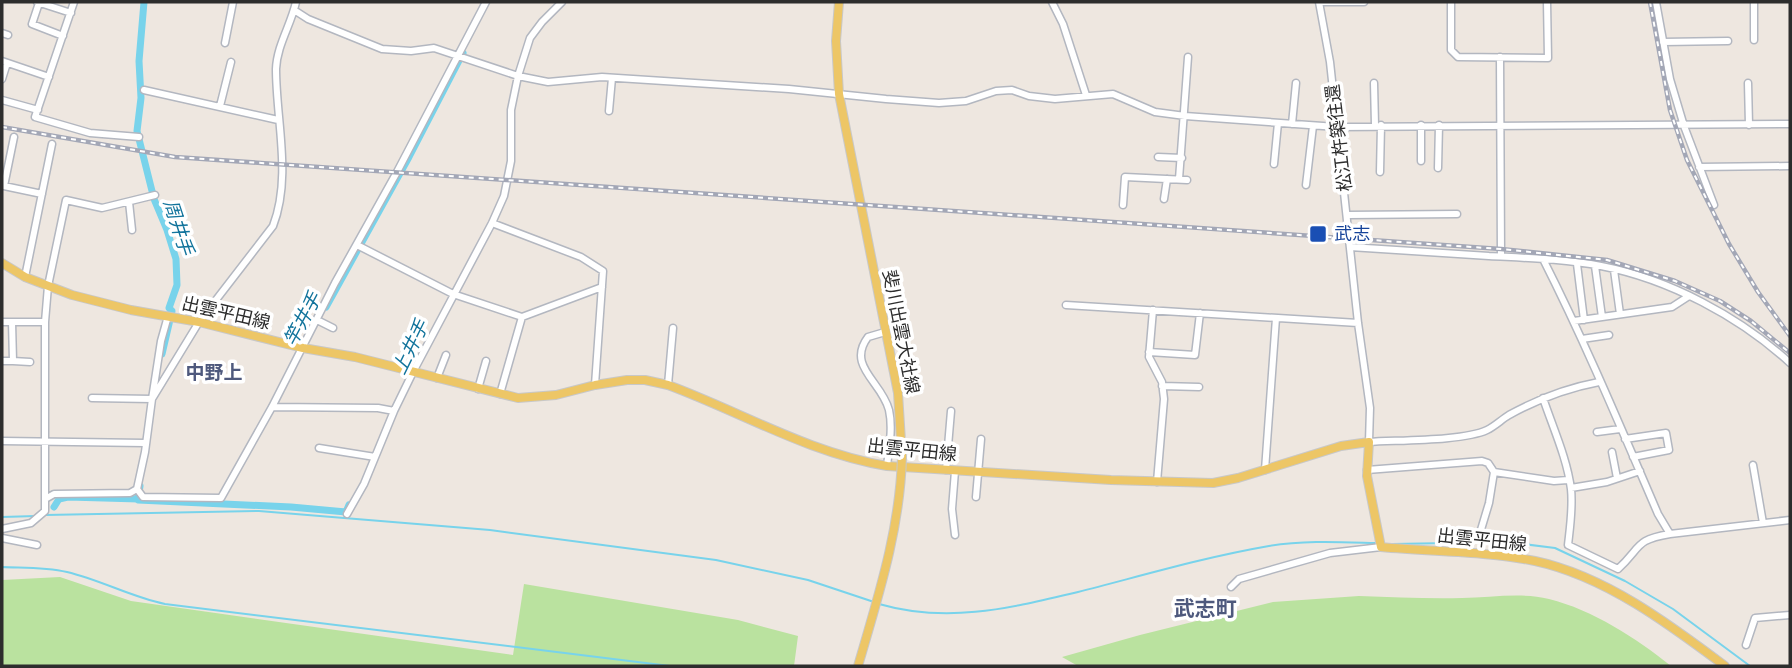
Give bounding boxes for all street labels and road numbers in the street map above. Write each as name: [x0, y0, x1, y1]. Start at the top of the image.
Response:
street label: 松江杵築往還: [1322, 83, 1356, 193]
street label: 斐川出雲大社線: [879, 268, 924, 396]
street label: 出雲平田線: [180, 292, 272, 333]
street label: 出雲平田線: [866, 434, 958, 465]
street label: 出雲平田線: [1436, 524, 1528, 555]

